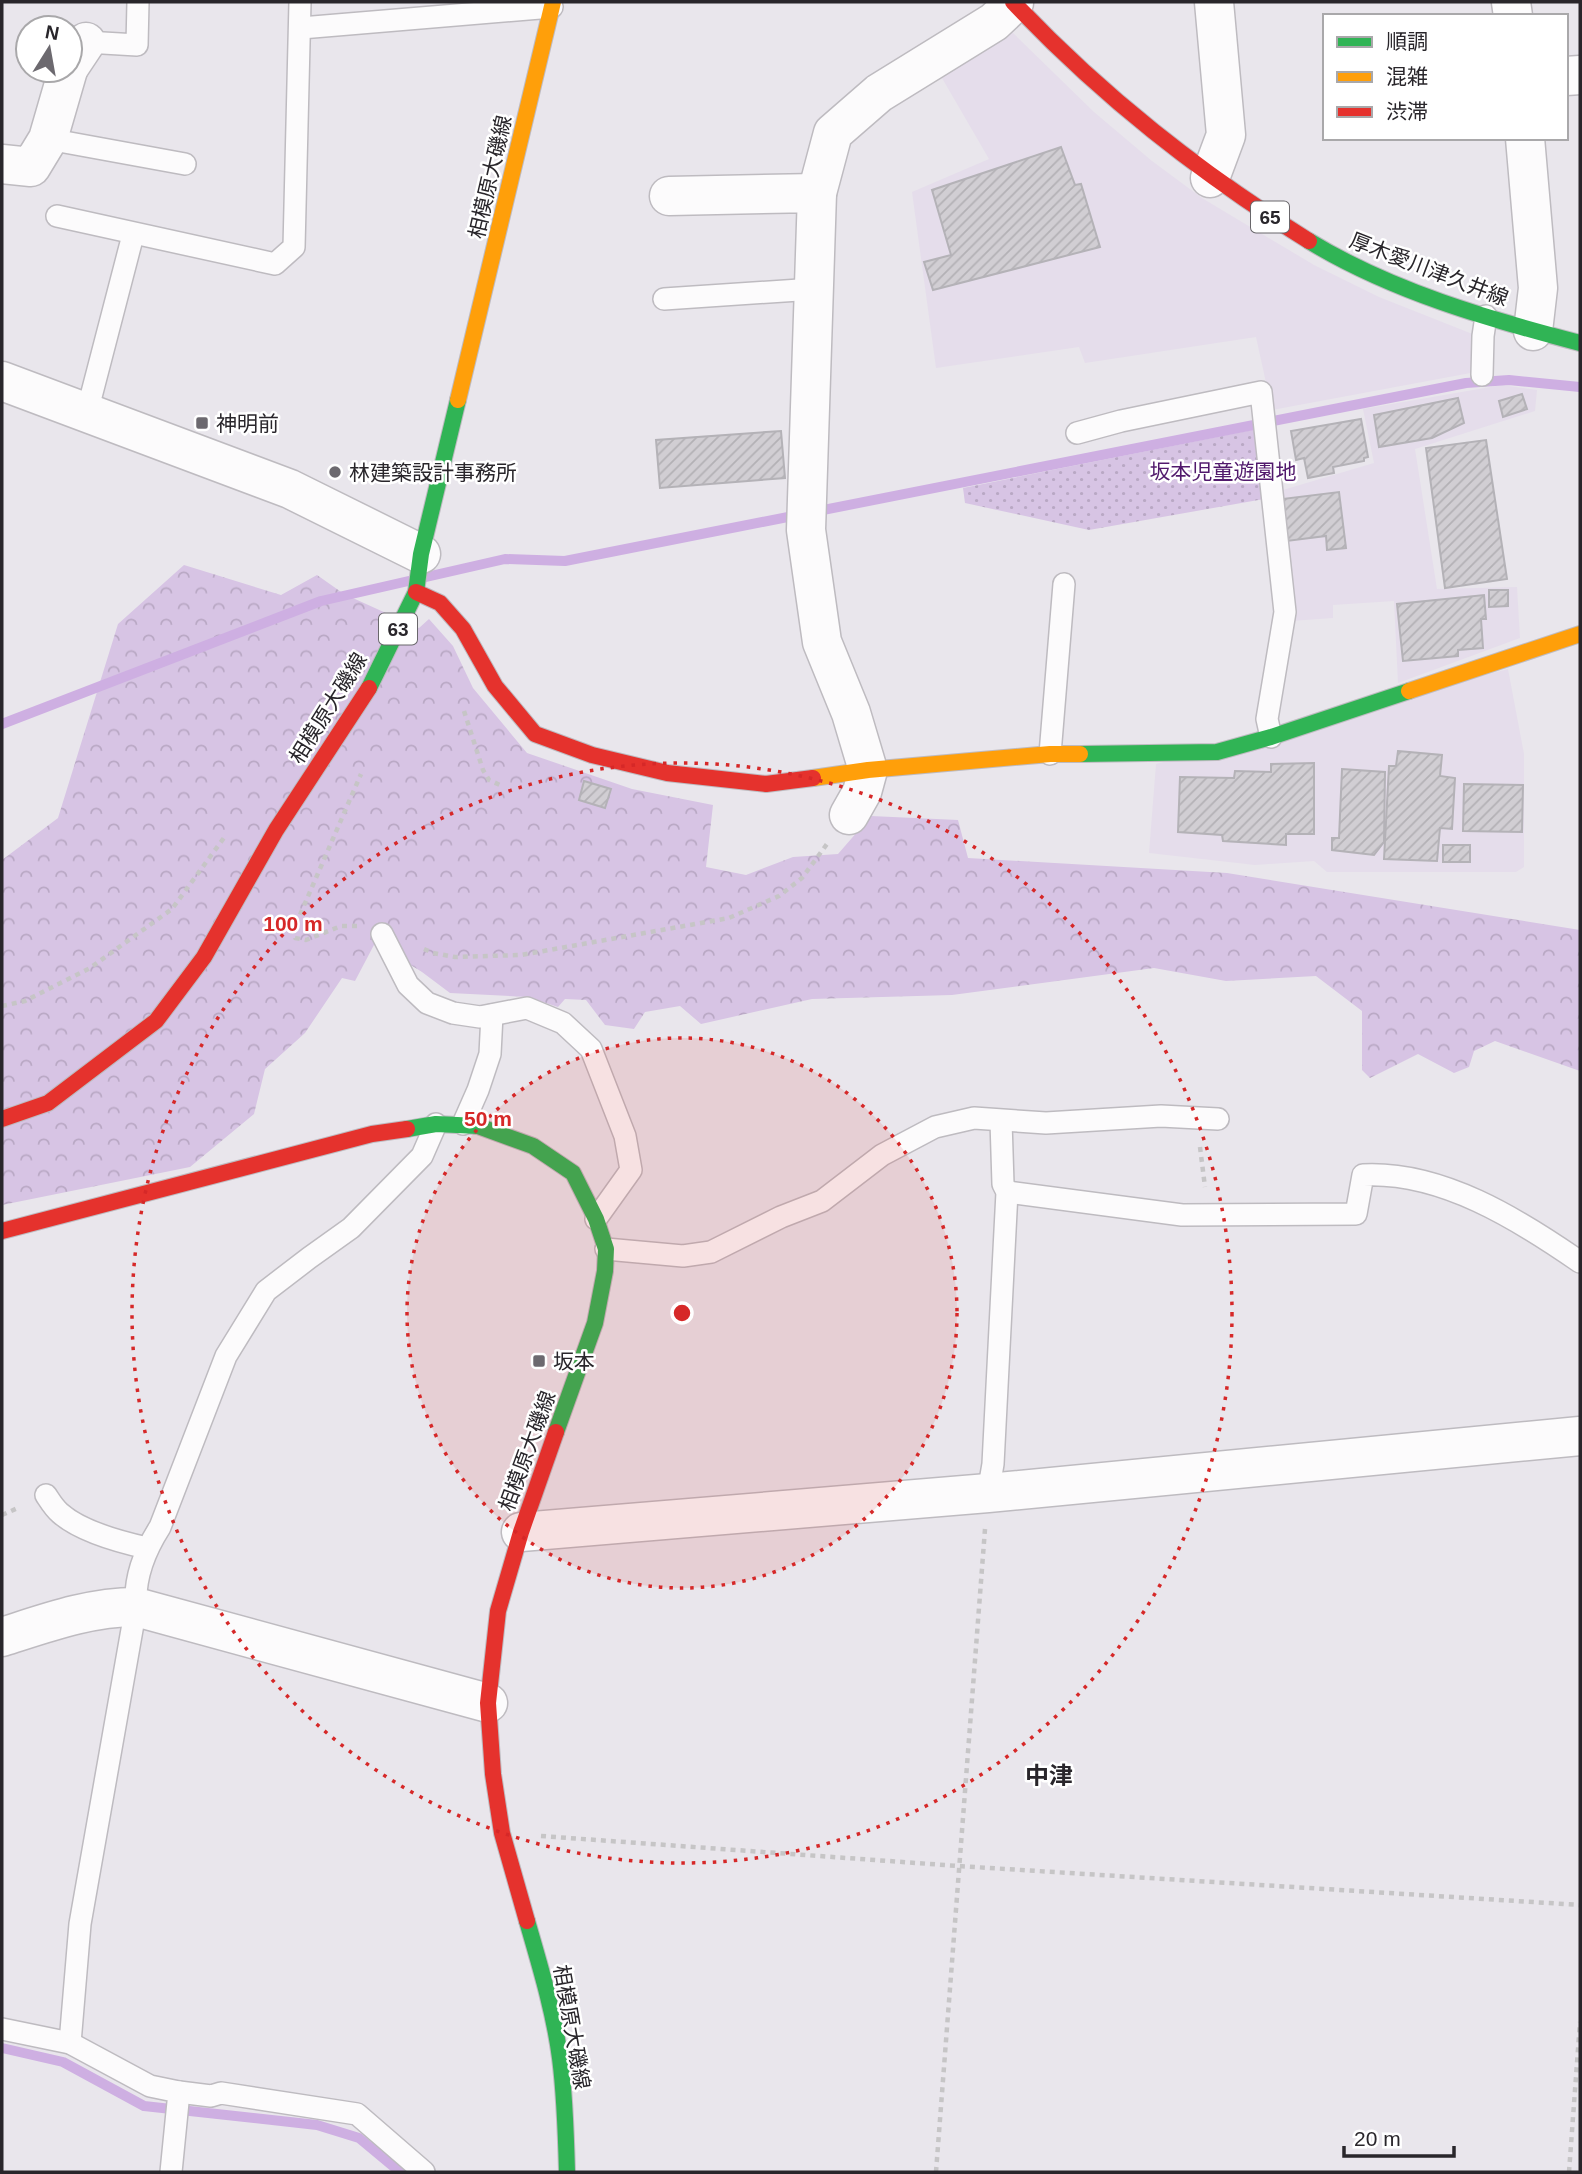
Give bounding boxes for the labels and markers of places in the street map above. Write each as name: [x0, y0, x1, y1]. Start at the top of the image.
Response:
place label: 神明前: [216, 412, 279, 435]
marker: 神明前: [194, 415, 210, 431]
place label: 林建築設計事務所: [349, 461, 517, 484]
marker: 林建築設計事務所: [327, 464, 343, 480]
centre of rings: [670, 1301, 694, 1325]
place label: 坂本: [553, 1350, 595, 1373]
marker: 坂本: [531, 1353, 547, 1369]

